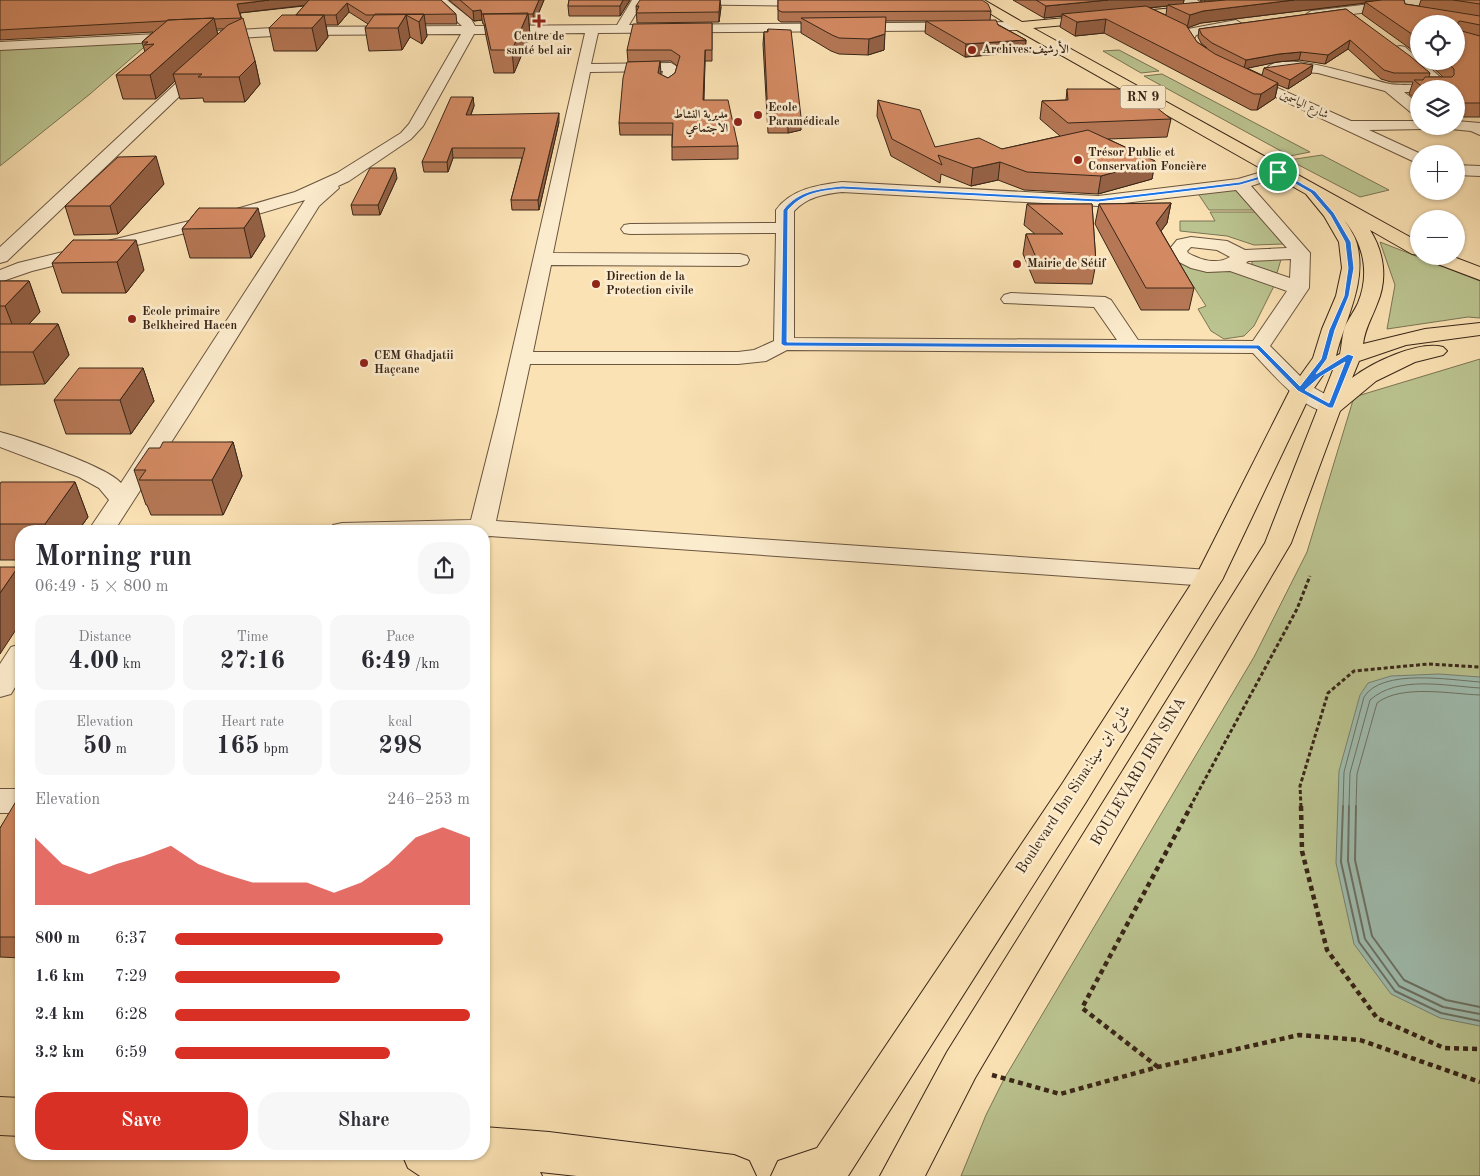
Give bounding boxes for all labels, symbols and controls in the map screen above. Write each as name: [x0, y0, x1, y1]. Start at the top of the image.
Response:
marker: Centre de santé bel air: [532, 14, 546, 28]
map controls: [1410, 15, 1465, 265]
button: locate: [1410, 15, 1465, 70]
place label: Centre de santé bel air: [506, 31, 572, 57]
place label: Archives:الأرشيف: [982, 40, 1069, 56]
marker: Archives:الأرشيف: [966, 44, 978, 56]
button: layers: [1410, 80, 1465, 135]
road number: RN 9: [1120, 85, 1166, 108]
street label: شارع الياسمين: [1276, 89, 1330, 125]
place label: Ecole Paramédicale: [768, 102, 840, 128]
place label: مديرية النشاط الاجتماعي: [674, 108, 728, 138]
marker: Ecole Paramédicale: [752, 109, 764, 121]
marker: مديرية النشاط الاجتماعي: [732, 116, 744, 128]
button: +: [1410, 145, 1465, 200]
place label: Trésor Public et Conservation Foncière: [1088, 147, 1207, 173]
pin: [1257, 151, 1299, 193]
marker: Trésor Public et Conservation Foncière: [1072, 154, 1084, 166]
icon: arrive: [1264, 158, 1292, 186]
button: −: [1410, 210, 1465, 265]
marker: Mairie de Sétif: [1011, 258, 1023, 270]
place label: Mairie de Sétif: [1027, 258, 1107, 270]
place label: Direction de la Protection civile: [606, 271, 694, 297]
marker: Direction de la Protection civile: [590, 278, 602, 290]
place label: Ecole primaire Belkheired Hacen: [142, 306, 237, 332]
marker: Ecole primaire Belkheired Hacen: [126, 313, 138, 325]
place label: CEM Ghadjatii Haçcane: [374, 350, 454, 376]
marker: CEM Ghadjatii Haçcane: [358, 357, 370, 369]
button: share: [418, 542, 470, 594]
text: Morning run: [35, 544, 192, 572]
text: 06:49 · 5 × 800 m: [35, 579, 168, 595]
text: Distance: [78, 630, 131, 644]
text: Time: [237, 630, 268, 644]
text: Pace: [386, 630, 414, 644]
text: 4.00: [68, 649, 119, 674]
text: 27:16: [220, 649, 285, 674]
text: 6:49: [361, 649, 411, 674]
text: km: [119, 657, 141, 671]
text: /km: [411, 657, 440, 671]
street label: BOULEVARD IBN SINA: [1089, 695, 1189, 849]
street label: Boulevard Ibn Sina:شارع ابن سينا: [1014, 703, 1137, 879]
text: Elevation: [76, 715, 133, 729]
text: Heart rate: [221, 715, 284, 729]
text: kcal: [388, 715, 412, 729]
text: 50: [83, 734, 112, 759]
text: 165: [216, 734, 260, 759]
text: 298: [378, 734, 422, 759]
text: m: [112, 742, 127, 756]
text: bpm: [260, 742, 289, 756]
text: Elevation: [35, 792, 100, 808]
text: 246–253 m: [387, 792, 470, 808]
text: 800 m: [35, 931, 80, 947]
text: 6:37: [115, 931, 147, 947]
text: 1.6 km: [35, 969, 84, 985]
text: 7:29: [115, 969, 147, 985]
text: 2.4 km: [35, 1007, 84, 1023]
text: 6:28: [115, 1007, 147, 1023]
text: 3.2 km: [35, 1045, 84, 1061]
text: 6:59: [115, 1045, 147, 1061]
button: Save: [35, 1092, 248, 1150]
button: Share: [258, 1092, 470, 1150]

